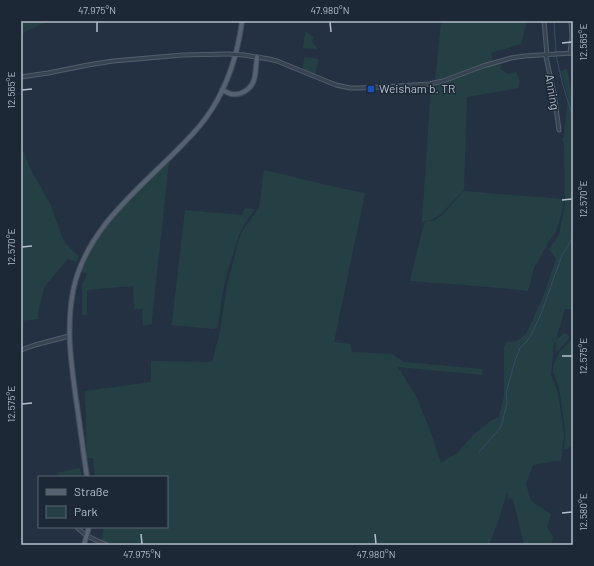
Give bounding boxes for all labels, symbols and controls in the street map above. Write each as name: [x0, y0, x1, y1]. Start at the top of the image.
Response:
text: 47.975°N: [78, 4, 116, 16]
text: 47.980°N: [311, 4, 349, 16]
text: 12.565°E: [577, 24, 589, 60]
text: 12.565°E: [5, 72, 17, 108]
street label: Anning: [543, 73, 563, 111]
place label: Weisham b. TR: [379, 81, 455, 95]
marker: Weisham b. TR: [366, 84, 376, 94]
text: 12.570°E: [577, 180, 589, 218]
text: 12.570°E: [5, 228, 17, 266]
text: 12.575°E: [577, 338, 589, 374]
text: 12.575°E: [5, 386, 17, 422]
legend: [38, 476, 168, 528]
text: Straße: [74, 484, 109, 498]
text: 12.580°E: [577, 493, 589, 531]
text: Park: [74, 504, 98, 518]
text: 47.975°N: [123, 548, 161, 560]
text: 47.980°N: [357, 548, 395, 560]

